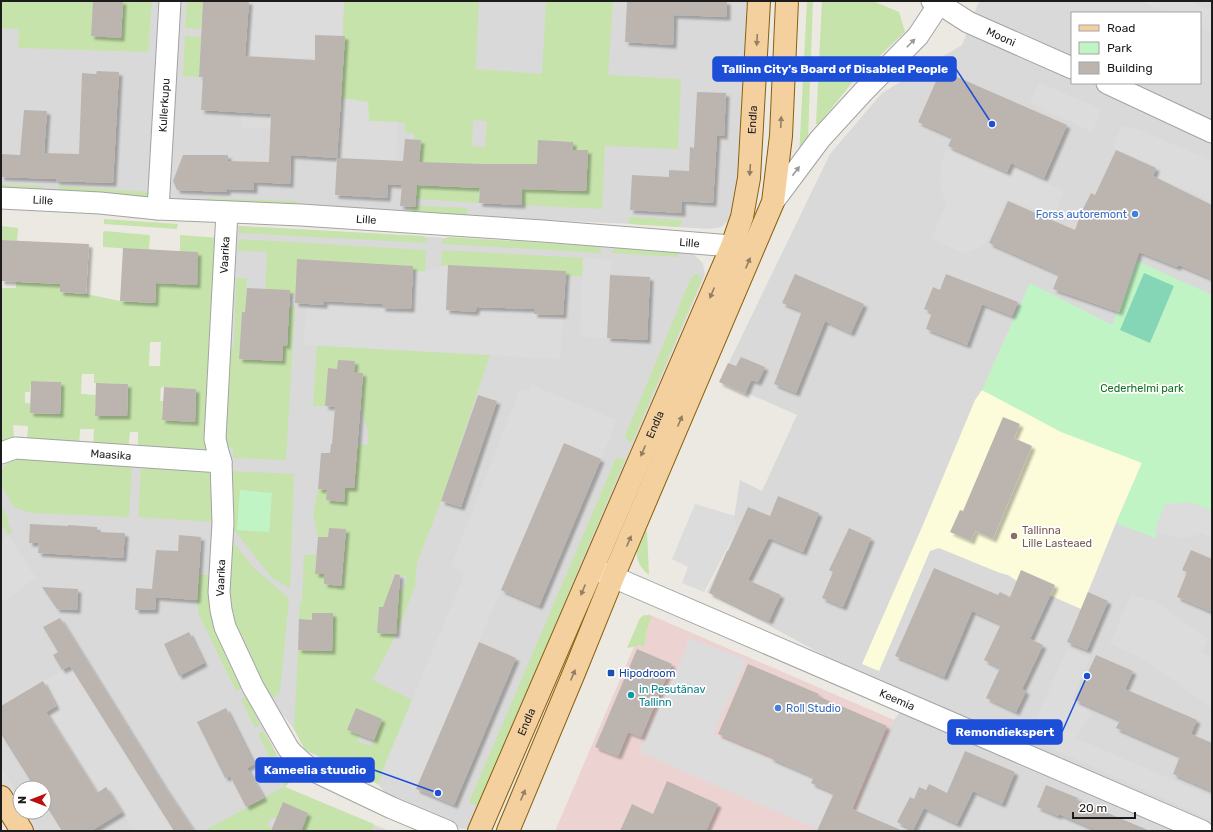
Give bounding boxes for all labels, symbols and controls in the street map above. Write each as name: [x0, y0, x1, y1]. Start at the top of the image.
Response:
legend: [1071, 12, 1201, 84]
text: Road: [1107, 21, 1135, 35]
street label: Mooni: [984, 24, 1018, 49]
one-way arrow: [754, 34, 760, 47]
one-way arrow: [906, 38, 916, 48]
text: Park: [1107, 41, 1133, 55]
callout: Tallinn City's Board of Disabled People: [713, 57, 956, 81]
text: Building: [1107, 61, 1153, 75]
text: Tallinn City's Board of Disabled People: [722, 62, 948, 76]
street label: Kullerkupu: [156, 78, 172, 133]
street label: Endla: [745, 105, 760, 134]
one-way arrow: [778, 115, 784, 128]
one-way arrow: [746, 164, 753, 176]
one-way arrow: [792, 166, 800, 176]
street label: Lille: [32, 193, 53, 207]
place label: Forss autoremont: [1036, 208, 1128, 221]
marker: Forss autoremont: [1130, 209, 1140, 219]
street label: Lille: [356, 212, 377, 226]
street label: Lille: [679, 235, 700, 250]
street label: Vaarika: [218, 236, 232, 274]
one-way arrow: [745, 257, 751, 269]
one-way arrow: [708, 288, 714, 300]
park label: Cederhelmi park: [1100, 382, 1184, 395]
street label: Endla: [643, 409, 667, 440]
one-way arrow: [677, 416, 683, 427]
one-way arrow: [640, 445, 646, 456]
street label: Maasika: [90, 447, 132, 462]
place label: Tallinna Lille Lasteaed: [1022, 524, 1092, 550]
marker: Tallinna Lille Lasteaed: [1009, 531, 1019, 541]
one-way arrow: [626, 534, 632, 546]
street label: Vaarika: [214, 559, 228, 597]
one-way arrow: [580, 585, 586, 596]
place label: Hipodroom: [619, 667, 676, 680]
marker: Hipodroom: [606, 668, 616, 678]
one-way arrow: [570, 670, 576, 681]
place label: in Pesutänav Tallinn: [639, 683, 706, 709]
street label: Keemia: [878, 686, 917, 713]
marker: in Pesutänav Tallinn: [626, 690, 636, 700]
place label: Roll Studio: [786, 702, 841, 715]
marker: Roll Studio: [773, 703, 783, 713]
street label: Endla: [515, 706, 538, 738]
callout: Remondiekspert: [948, 720, 1062, 744]
text: Remondiekspert: [956, 725, 1055, 739]
callout: Kameelia stuudio: [256, 758, 374, 782]
text: Kameelia stuudio: [264, 763, 366, 777]
north arrow: [12, 780, 52, 820]
one-way arrow: [520, 789, 526, 801]
scale bar: [1073, 794, 1135, 820]
text: N: [16, 796, 29, 804]
text: 20 m: [1079, 801, 1107, 815]

